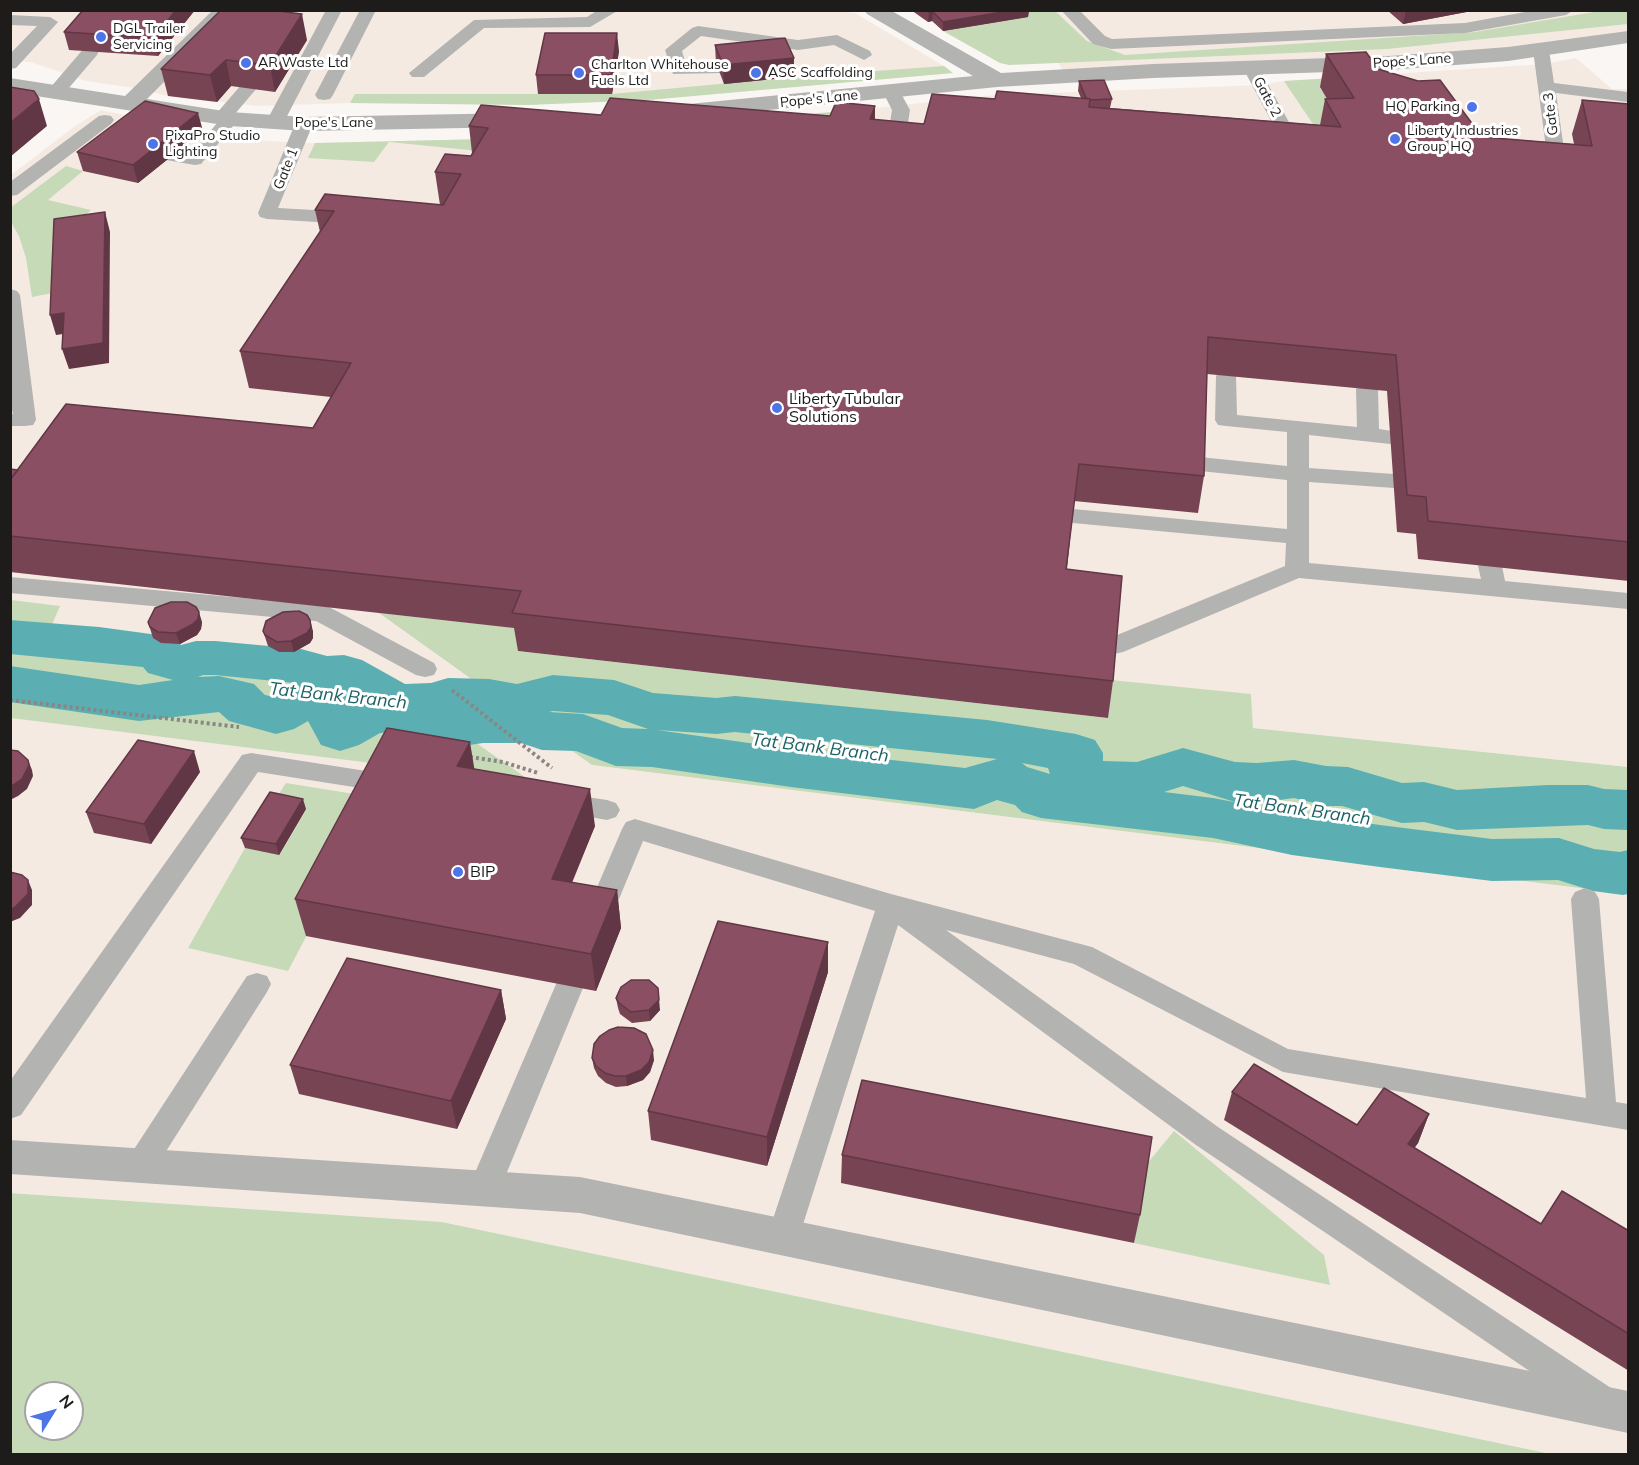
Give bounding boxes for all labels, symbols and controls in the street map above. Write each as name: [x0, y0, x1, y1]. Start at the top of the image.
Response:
place label: DGL Trailer Servicing: [113, 21, 185, 54]
marker: DGL Trailer Servicing: [94, 30, 108, 44]
street label: Pope's Lane: [1372, 50, 1452, 72]
place label: AR Waste Ltd: [258, 55, 348, 71]
marker: AR Waste Ltd: [239, 56, 253, 70]
place label: Charlton Whitehouse Fuels Ltd: [591, 57, 729, 90]
place label: ASC Scaffolding: [768, 65, 873, 81]
marker: Charlton Whitehouse Fuels Ltd: [572, 66, 586, 80]
marker: ASC Scaffolding: [749, 66, 763, 80]
street label: Gate 2: [1249, 74, 1285, 120]
street label: Pope's Lane: [779, 87, 859, 111]
street label: Gate 3: [1540, 92, 1562, 136]
place label: HQ Parking: [1385, 99, 1460, 115]
marker: HQ Parking: [1465, 100, 1479, 114]
street label: Pope's Lane: [295, 115, 373, 131]
place label: Liberty Industries Group HQ: [1407, 123, 1519, 156]
place label: PixaPro Studio Lighting: [165, 128, 260, 160]
marker: Liberty Industries Group HQ: [1388, 132, 1402, 146]
marker: PixaPro Studio Lighting: [146, 137, 160, 151]
street label: Gate 1: [270, 146, 302, 192]
place label: Liberty Tubular Solutions: [789, 389, 900, 427]
marker: Liberty Tubular Solutions: [770, 401, 784, 415]
water label: Tat Bank Branch: [268, 678, 408, 714]
water label: Tat Bank Branch: [750, 729, 890, 767]
water label: Tat Bank Branch: [1232, 790, 1372, 830]
place label: BIP: [470, 862, 495, 882]
marker: BIP: [451, 865, 465, 879]
north arrow: [24, 1381, 84, 1441]
text: N: [55, 1391, 78, 1412]

